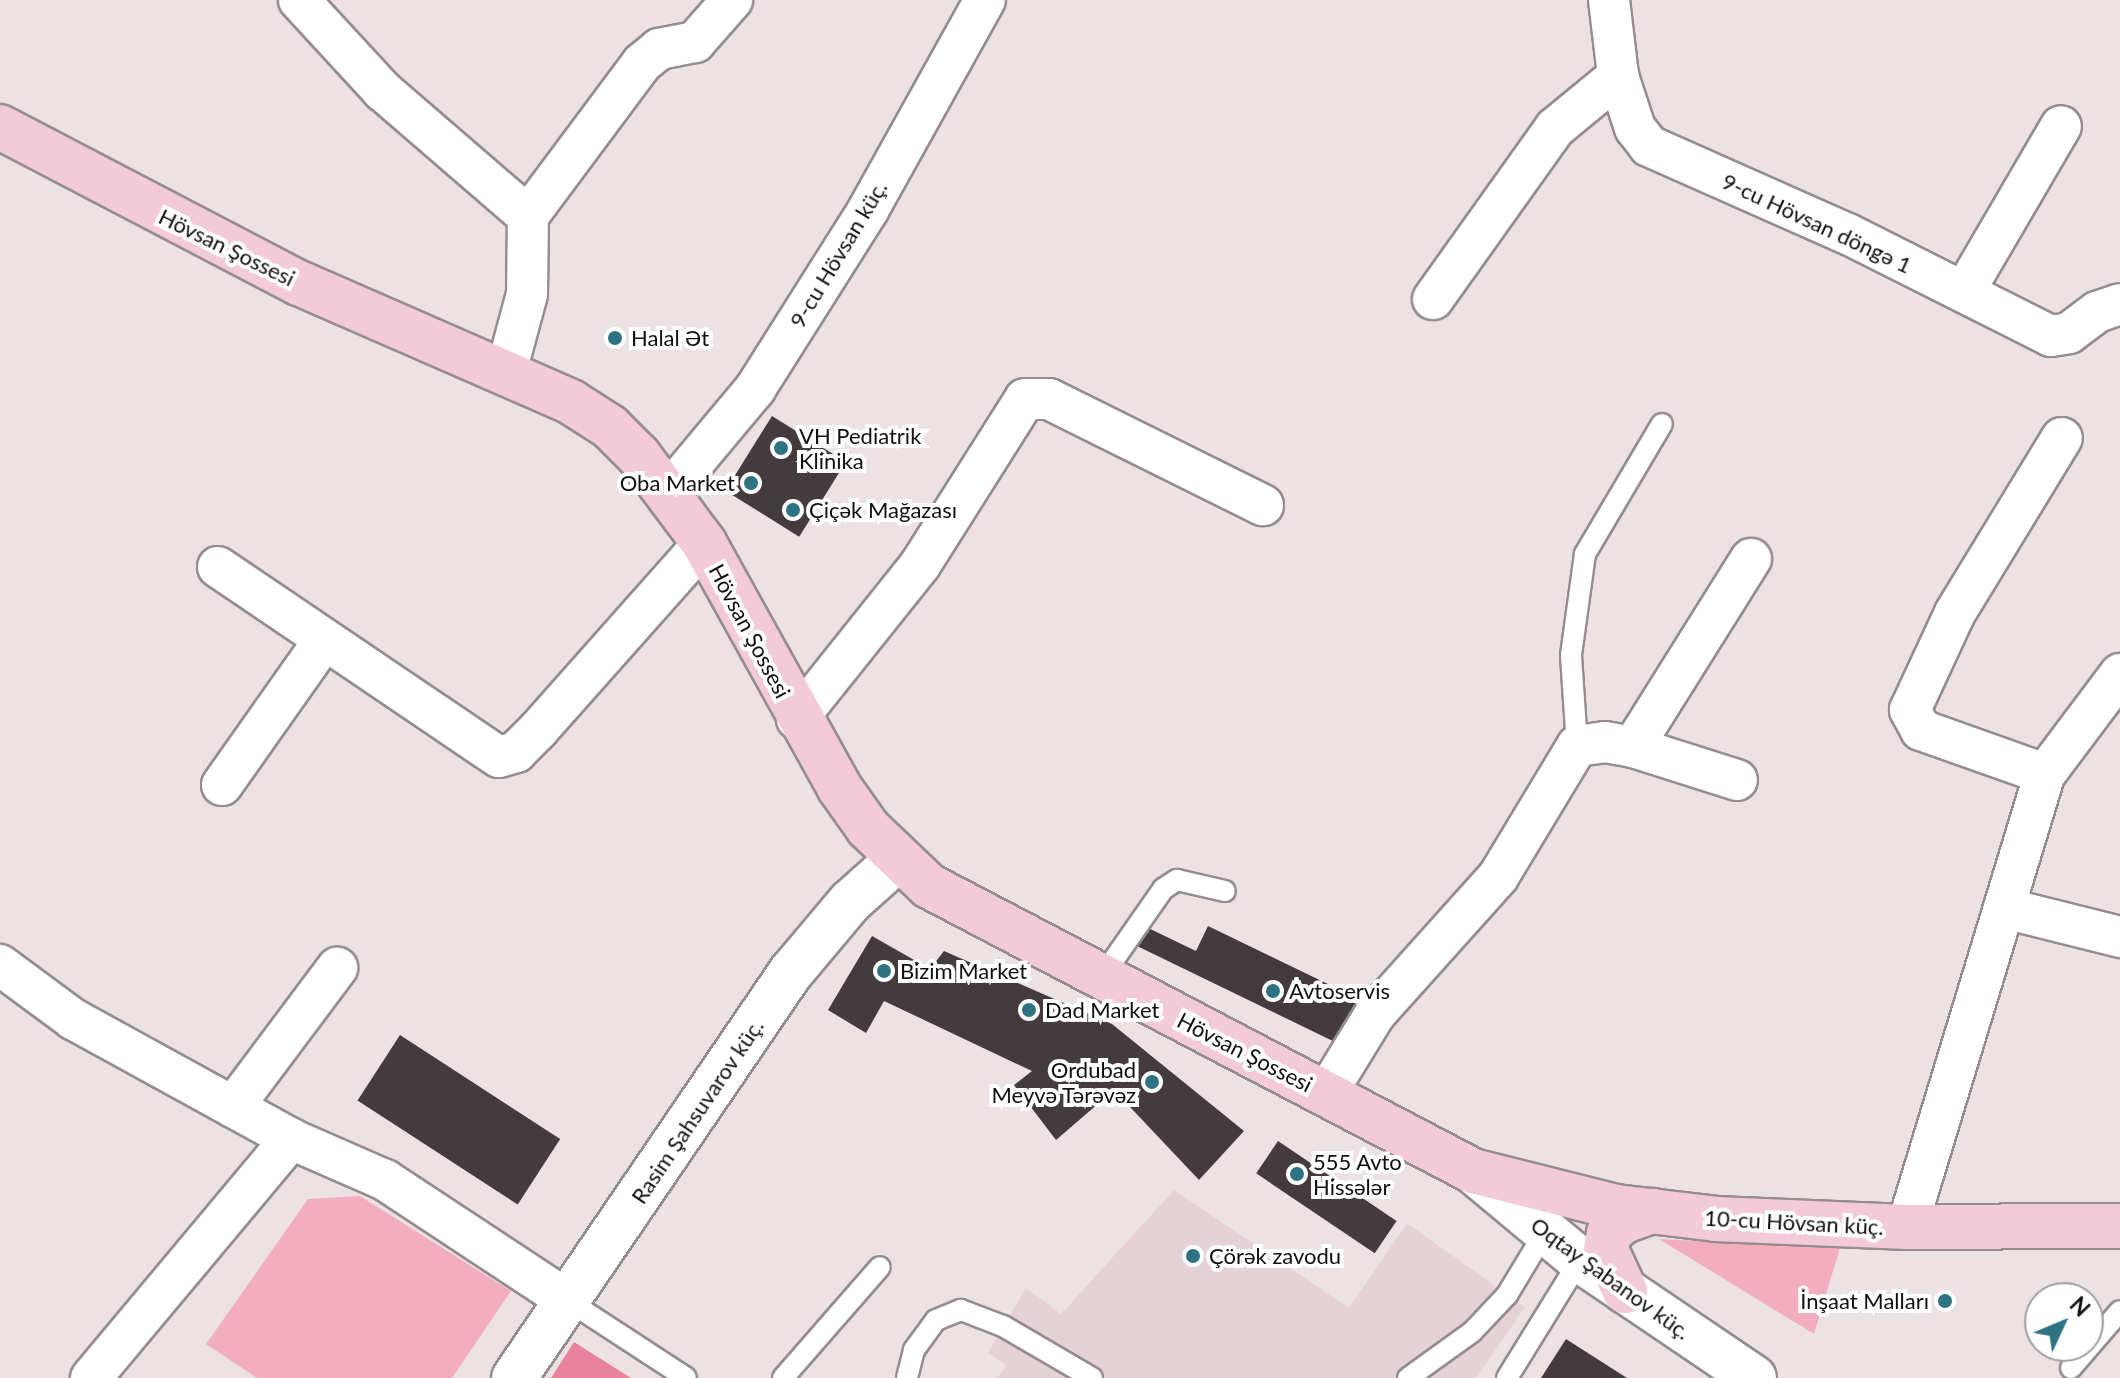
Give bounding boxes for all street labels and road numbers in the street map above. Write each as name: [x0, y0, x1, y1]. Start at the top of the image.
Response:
street label: 9-cu Hövsan döngə 1: [1718, 168, 1916, 278]
street label: 9-cu Hövsan küç.: [784, 176, 892, 332]
street label: Hövsan Şossesi: [155, 203, 299, 291]
street label: Hövsan Şossesi: [704, 559, 796, 703]
street label: Hövsan Şossesi: [1173, 1007, 1317, 1097]
street label: Rasim Şahsuvarov küç.: [625, 1013, 769, 1209]
street label: 10-cu Hövsan küç.: [1704, 1204, 1884, 1240]
street label: Oqtay Şabanov küç.: [1526, 1211, 1696, 1345]

